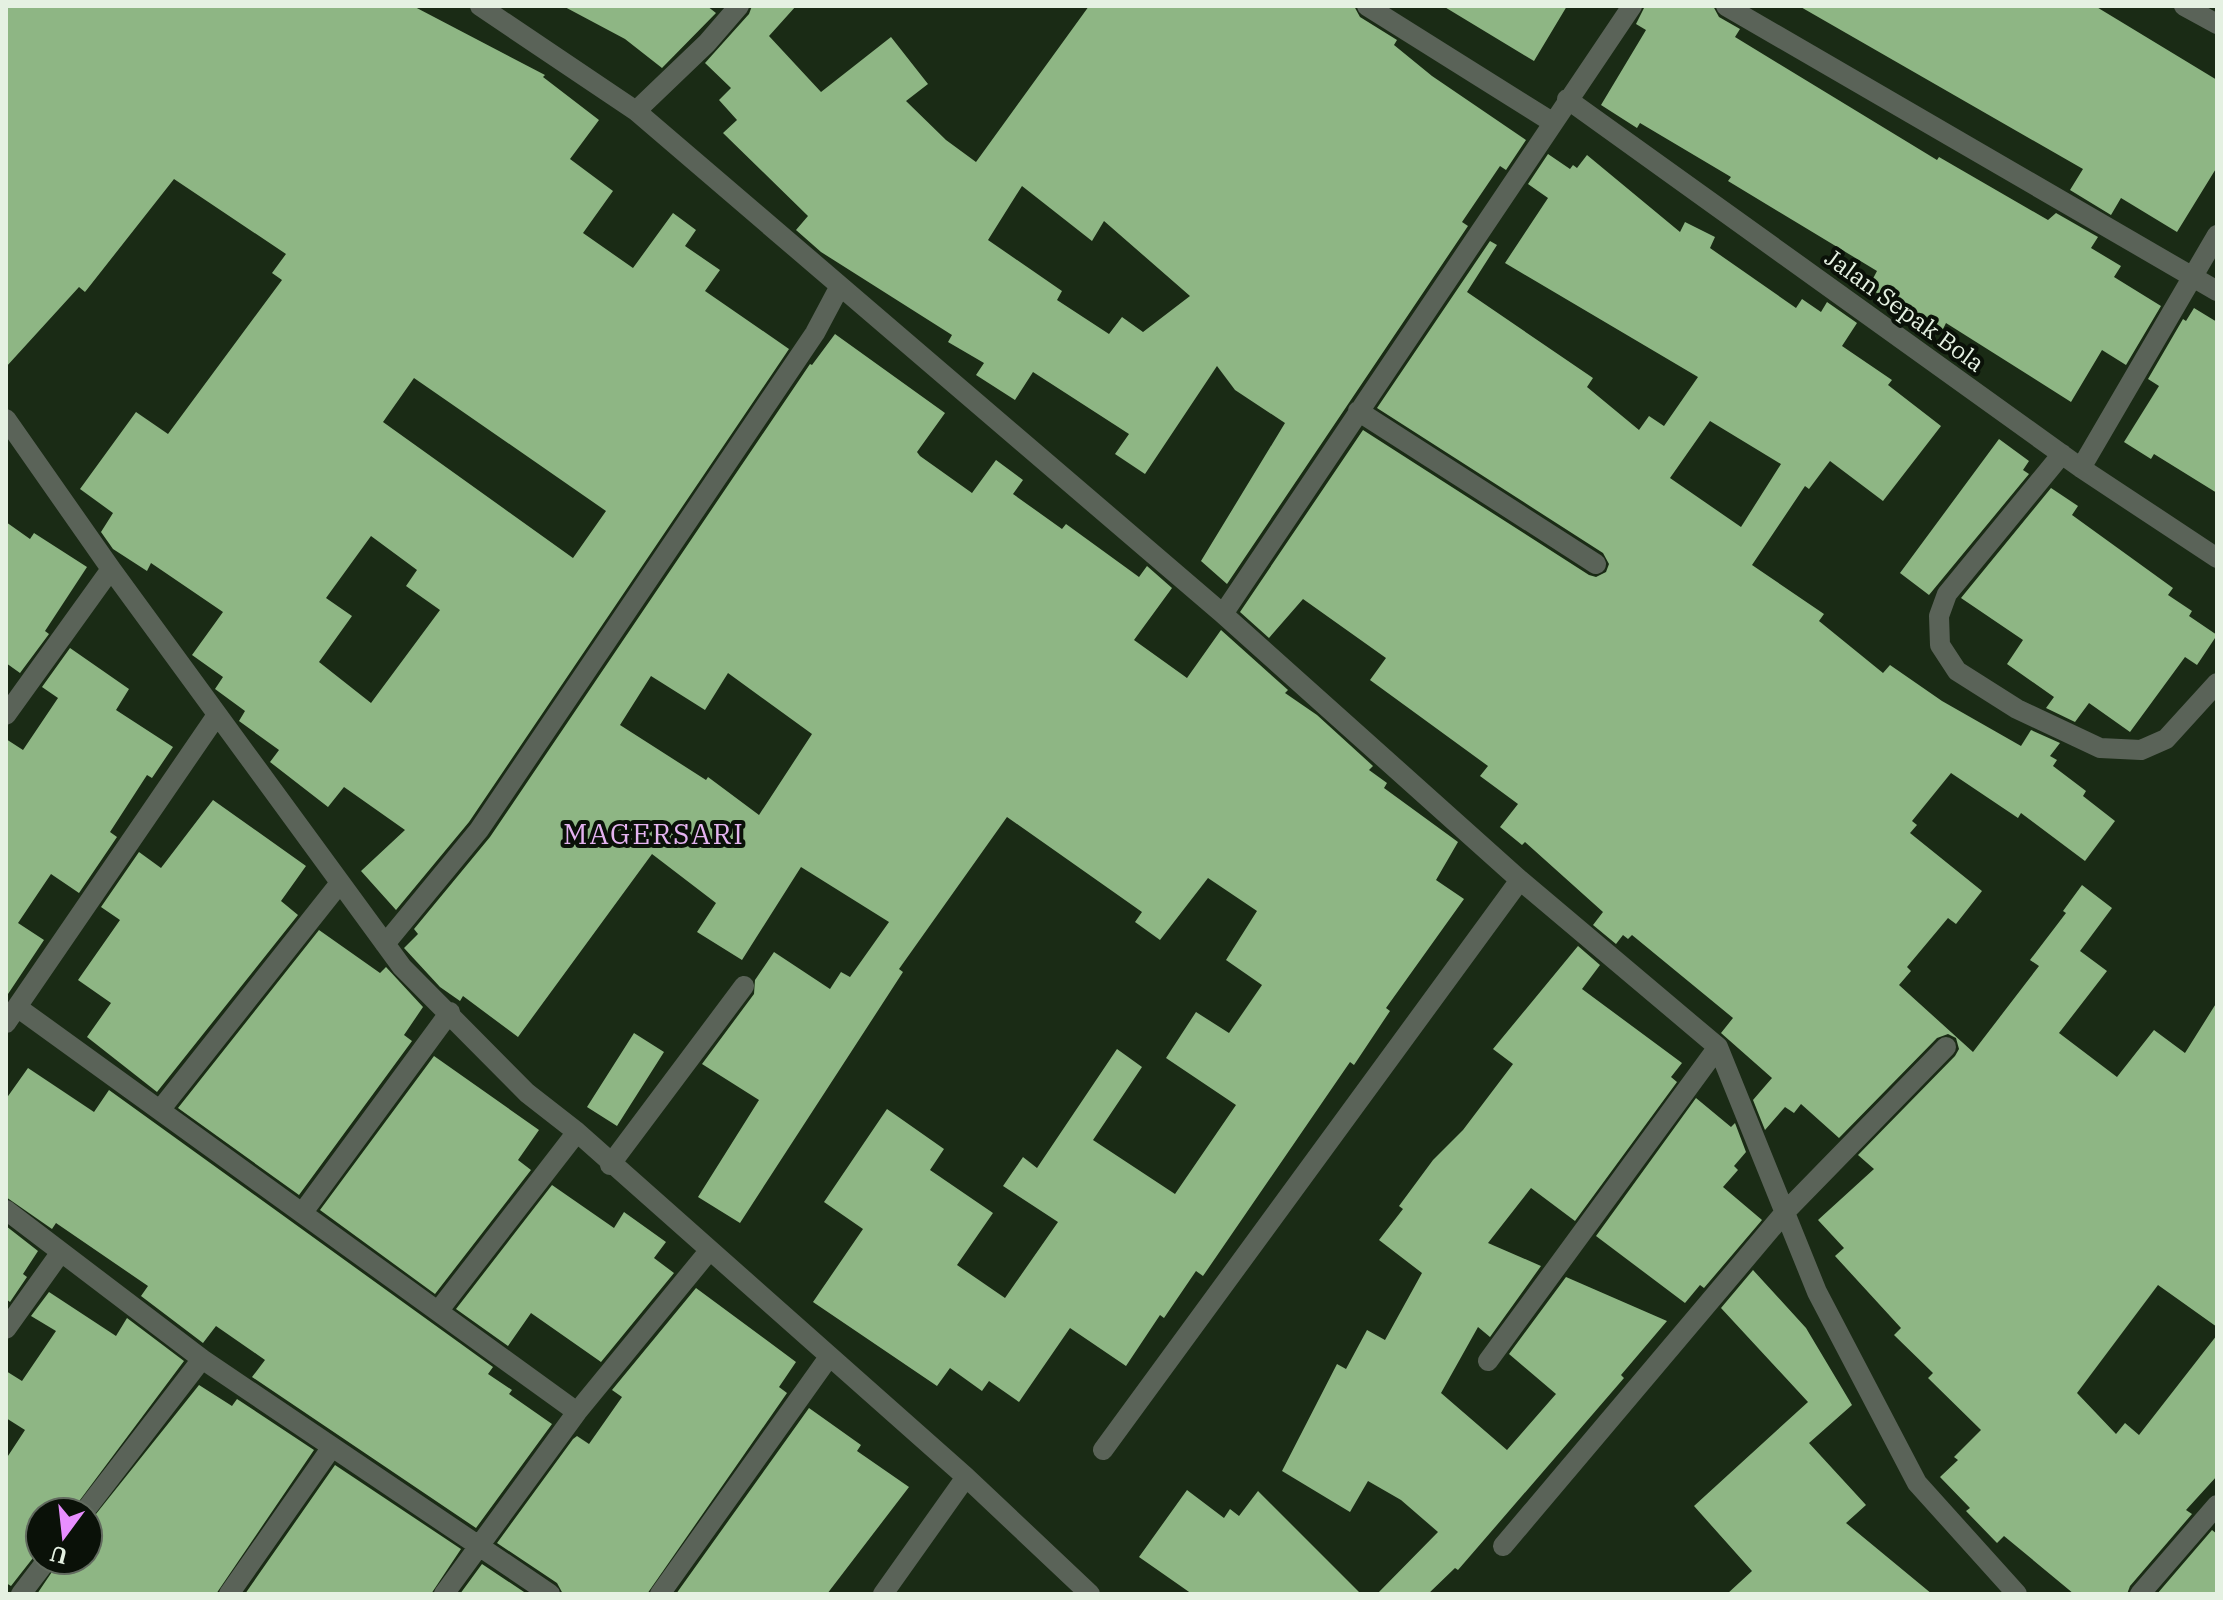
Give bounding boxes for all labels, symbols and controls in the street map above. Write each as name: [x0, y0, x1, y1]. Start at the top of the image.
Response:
street label: Jalan Sepak Bola: [1819, 241, 1991, 379]
district label: MAGERSARI: [563, 815, 745, 852]
north arrow: [24, 1496, 104, 1576]
text: U: [47, 1540, 71, 1572]

